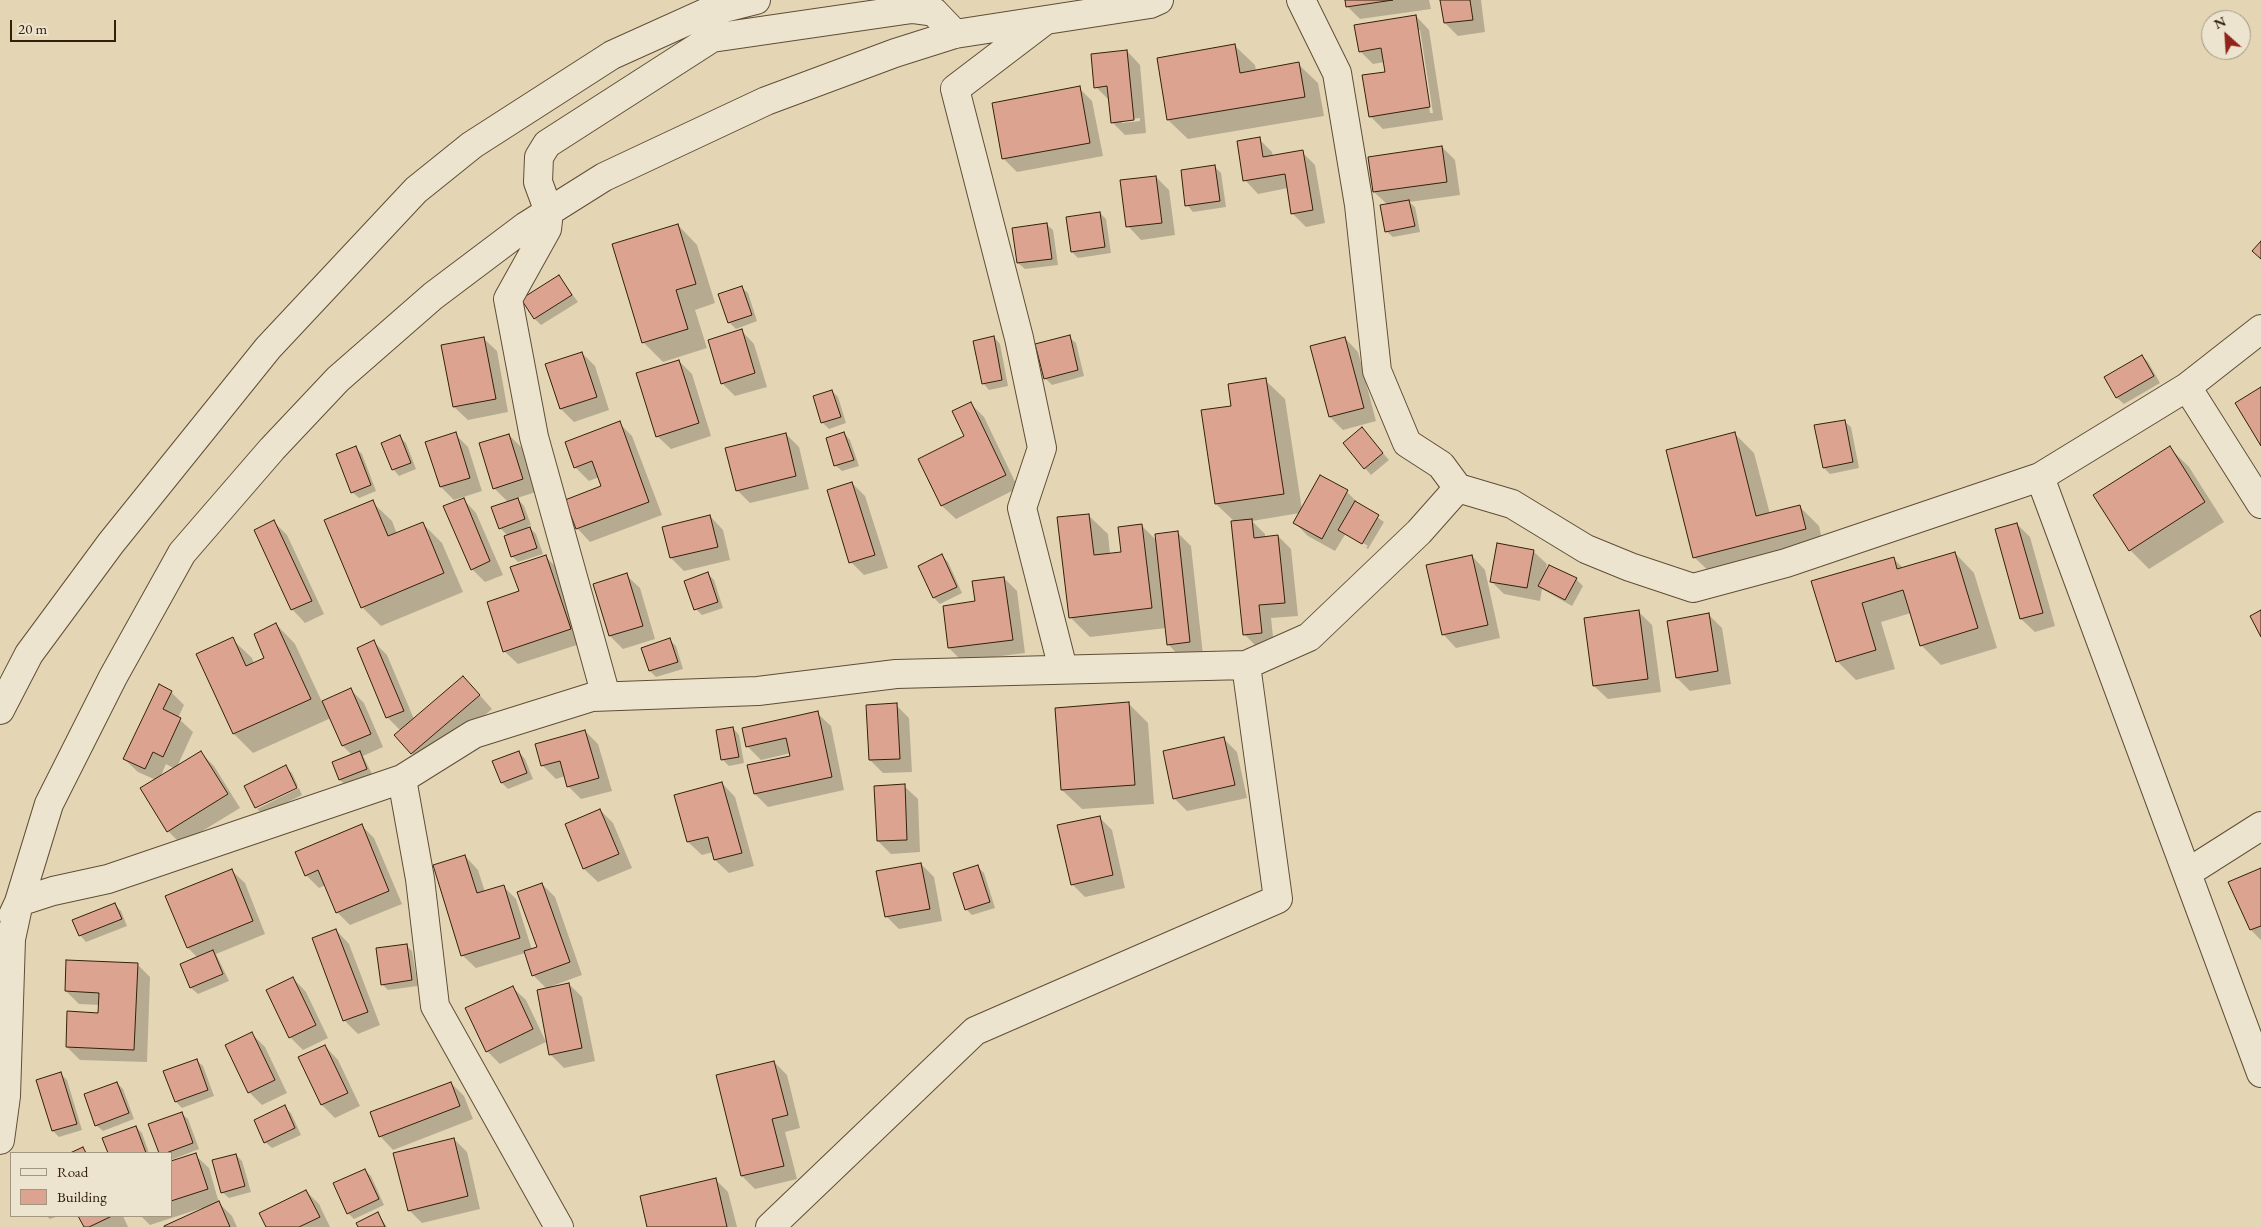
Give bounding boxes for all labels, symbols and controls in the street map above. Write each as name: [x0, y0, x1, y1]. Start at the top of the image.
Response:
scale bar: [12, 10, 119, 42]
north arrow: [2201, 10, 2251, 60]
text: N: [2211, 12, 2229, 33]
text: 20 m: [18, 19, 47, 38]
legend: [10, 1152, 172, 1217]
text: Road: [57, 1162, 88, 1181]
text: Building: [57, 1187, 107, 1206]

